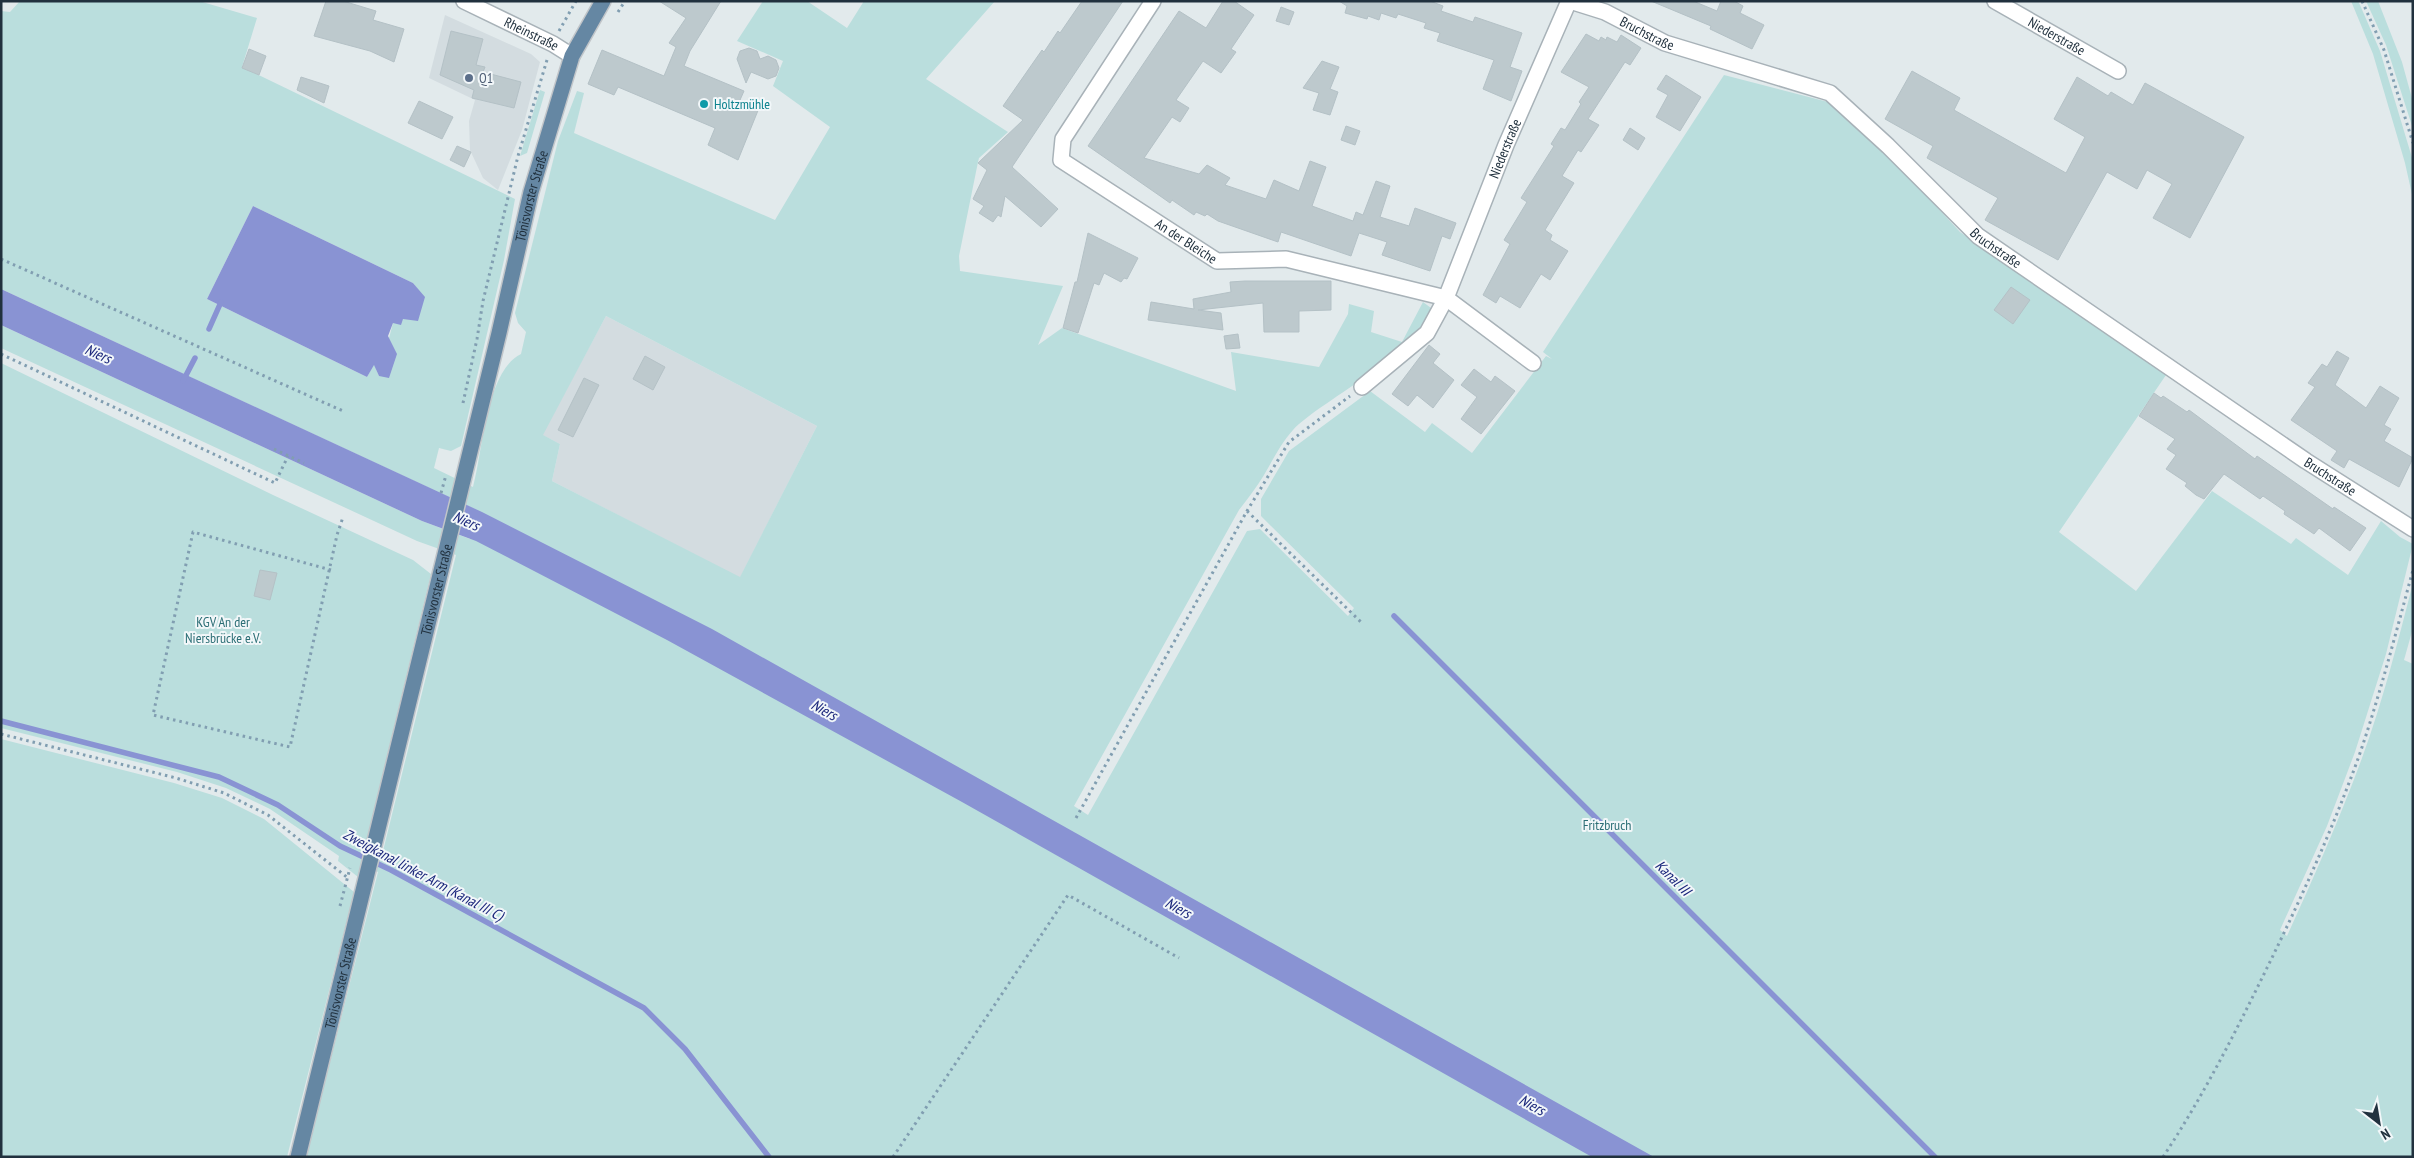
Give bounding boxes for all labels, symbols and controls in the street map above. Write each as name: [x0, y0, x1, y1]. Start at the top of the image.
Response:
street label: Bruchstraße: [1617, 12, 1676, 54]
street label: Rheinstraße: [501, 13, 563, 55]
street label: Niederstraße: [2025, 13, 2089, 60]
place label: Q1: [479, 69, 493, 87]
marker: Q1: [463, 72, 475, 84]
place label: Holtzmühle: [714, 95, 770, 113]
marker: Holtzmühle: [698, 98, 710, 110]
street label: Niederstraße: [1485, 116, 1525, 181]
street label: Tönisvorster Straße: [511, 148, 552, 243]
street label: An der Bleiche: [1152, 214, 1221, 268]
street label: Bruchstraße: [1966, 224, 2025, 272]
water label: Niers: [82, 339, 116, 368]
street label: Bruchstraße: [2301, 453, 2360, 500]
water label: Niers: [450, 506, 484, 535]
street label: Tönisvorster Straße: [417, 542, 456, 637]
park label: KGV An der Niersbrücke e.V.: [185, 613, 261, 647]
water label: Niers: [808, 695, 842, 725]
park label: Fritzbruch: [1583, 816, 1631, 834]
water label: Zweigkanal linker Arm (Kanal III C): [340, 824, 508, 925]
water label: Kanal III: [1651, 856, 1696, 901]
water label: Niers: [1162, 893, 1196, 923]
street label: Tönisvorster Straße: [321, 935, 360, 1031]
water label: Niers: [1516, 1090, 1550, 1120]
north arrow: [2354, 1098, 2404, 1148]
text: N: [2378, 1124, 2394, 1144]

